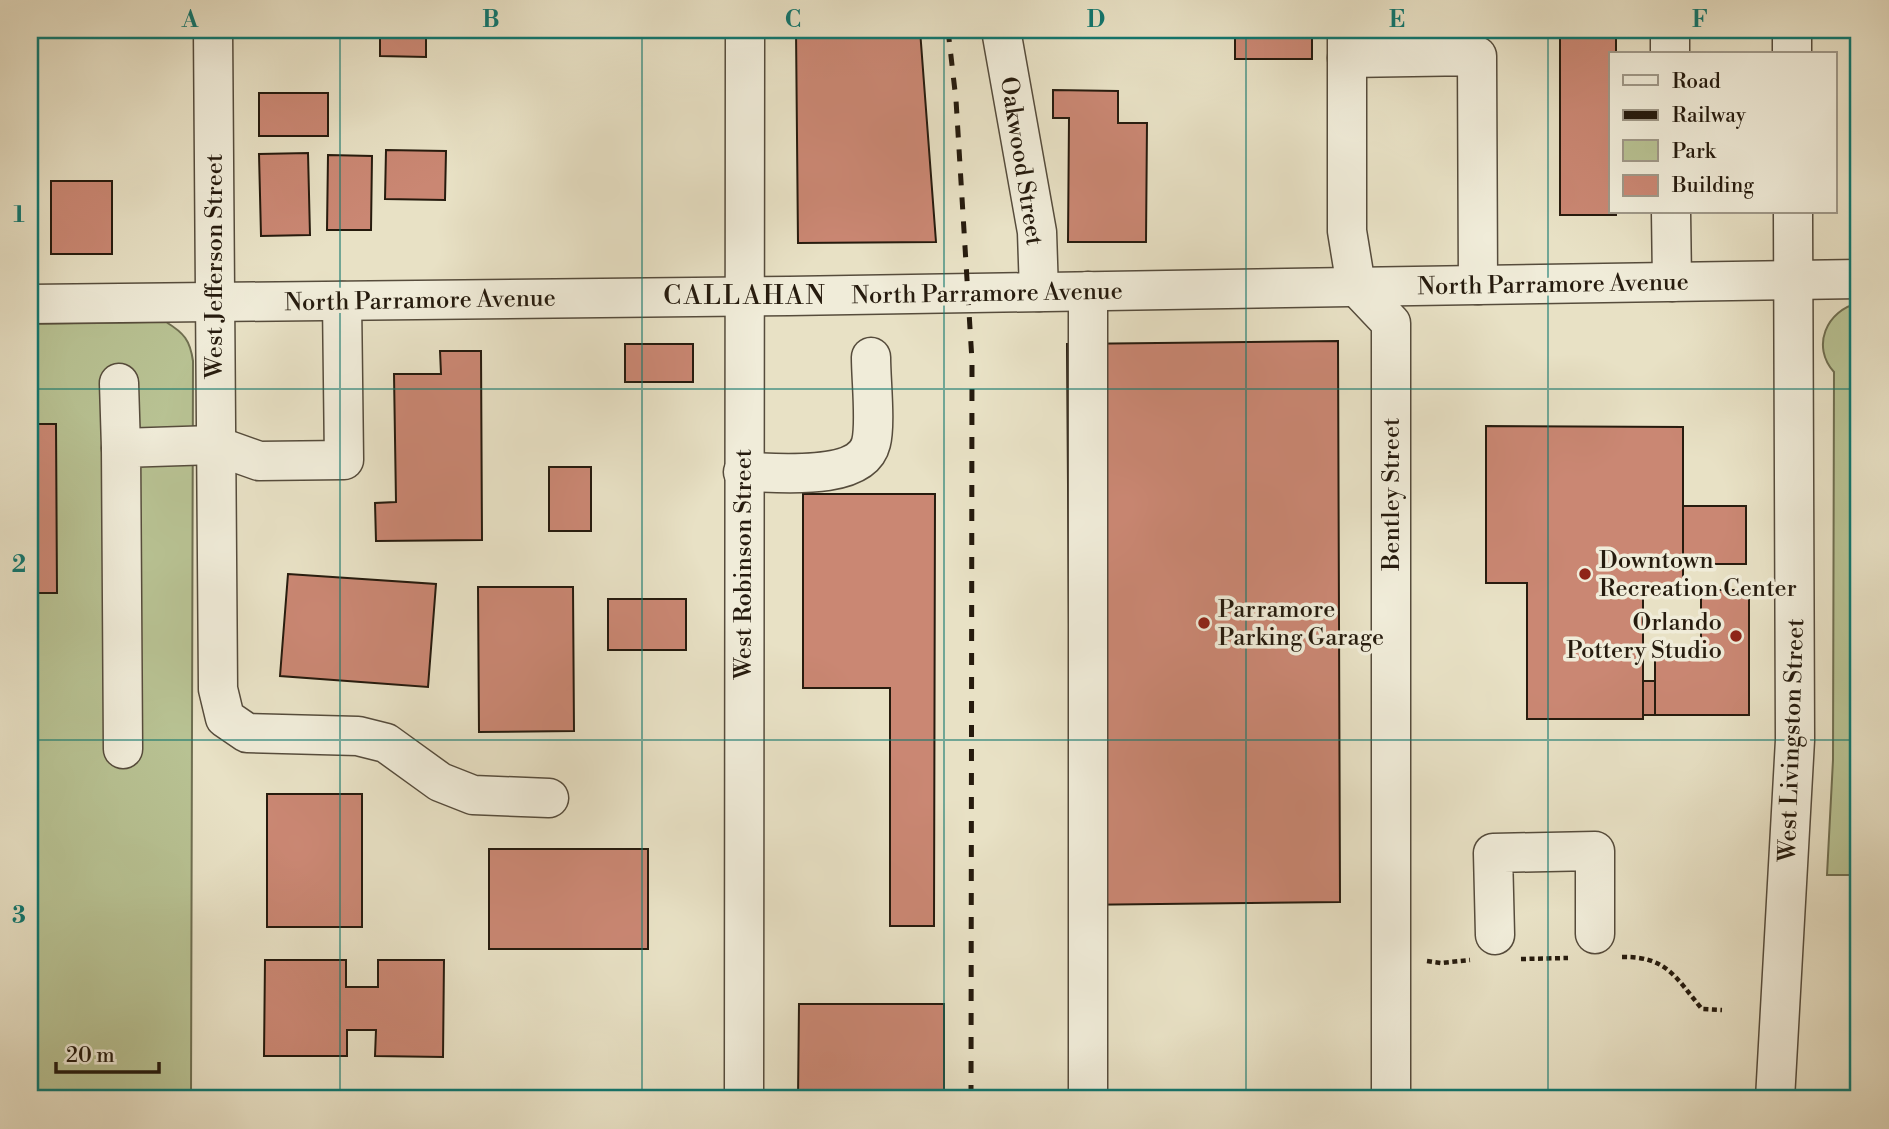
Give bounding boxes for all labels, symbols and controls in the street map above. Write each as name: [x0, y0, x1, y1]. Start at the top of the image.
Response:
text: A: [181, 6, 199, 34]
text: B: [482, 6, 500, 34]
text: C: [785, 6, 801, 34]
text: D: [1087, 6, 1105, 34]
text: E: [1389, 6, 1405, 34]
text: F: [1692, 6, 1708, 34]
legend: [1609, 52, 1836, 214]
text: Road: [1672, 69, 1721, 95]
street label: Oakwood Street: [993, 75, 1049, 248]
text: Railway: [1672, 103, 1747, 129]
text: Park: [1672, 139, 1717, 165]
street label: West Jefferson Street: [200, 153, 230, 379]
text: Building: [1671, 173, 1754, 199]
text: 1: [13, 201, 25, 229]
street label: North Parramore Avenue: [1417, 268, 1689, 302]
street label: North Parramore Avenue: [851, 277, 1123, 311]
district label: CALLAHAN: [663, 280, 827, 312]
street label: North Parramore Avenue: [284, 284, 556, 318]
street label: Bentley Street: [1377, 417, 1407, 572]
street label: West Robinson Street: [729, 448, 759, 680]
place label: Downtown Recreation Center: [1599, 546, 1797, 604]
text: 2: [12, 551, 26, 579]
marker: Downtown Recreation Center: [1577, 566, 1593, 582]
place label: Parramore Parking Garage: [1218, 595, 1384, 653]
place label: Orlando Pottery Studio: [1566, 608, 1722, 666]
marker: Parramore Parking Garage: [1196, 615, 1212, 631]
street label: West Livingston Street: [1773, 617, 1811, 863]
marker: Orlando Pottery Studio: [1728, 628, 1744, 644]
text: 3: [12, 902, 26, 930]
scale bar: [56, 1031, 159, 1075]
text: 20 m: [66, 1043, 115, 1069]

